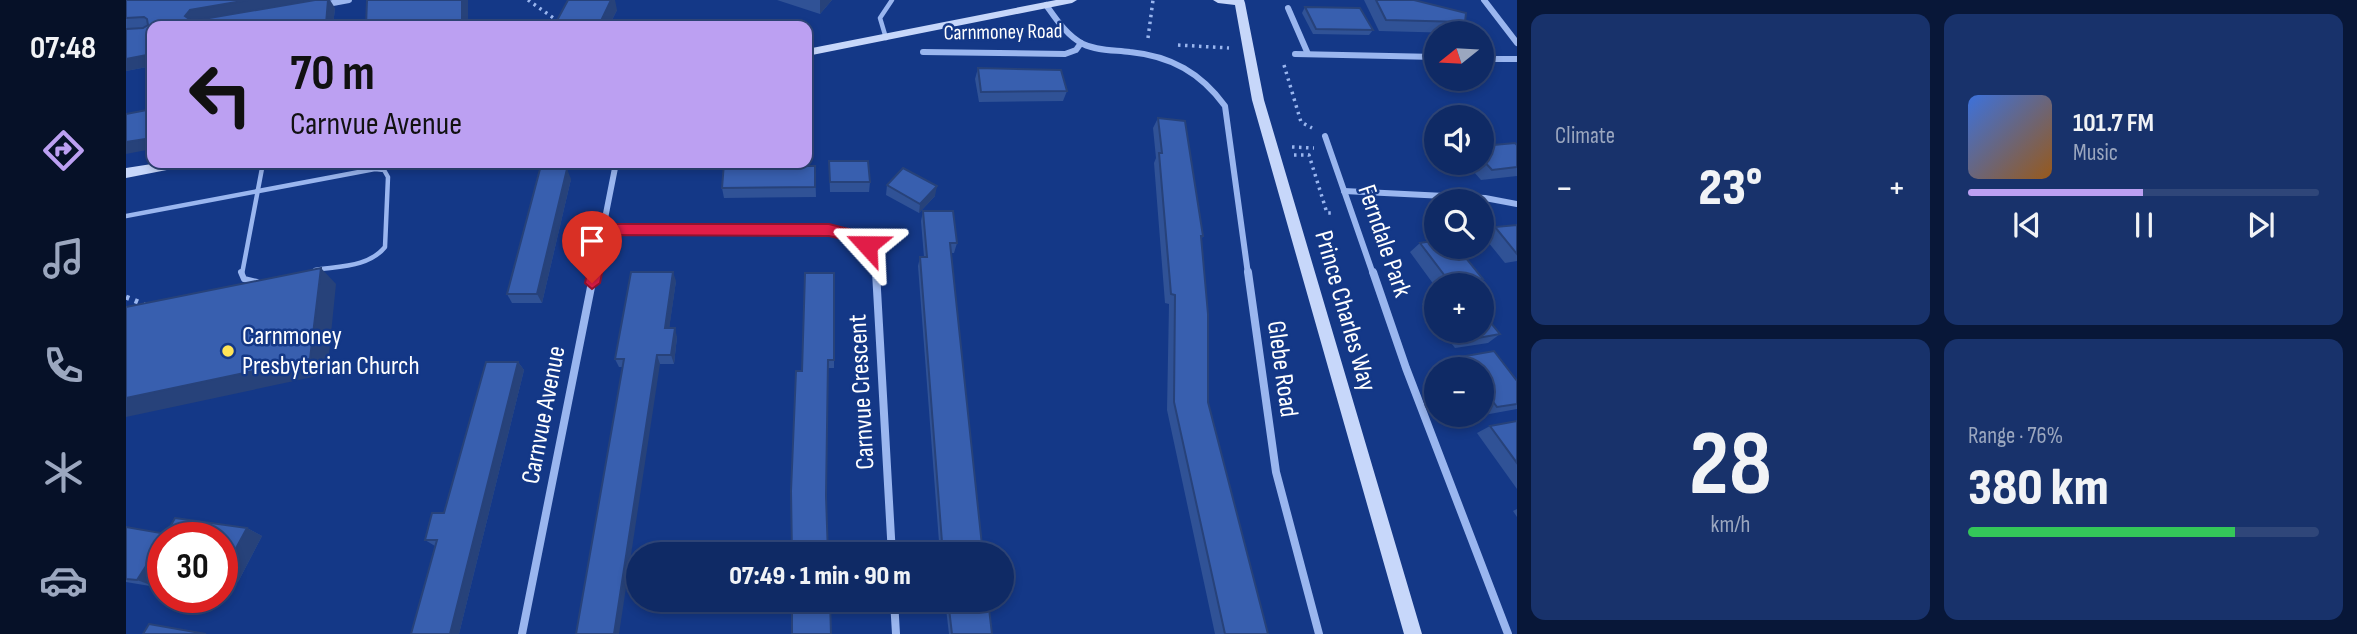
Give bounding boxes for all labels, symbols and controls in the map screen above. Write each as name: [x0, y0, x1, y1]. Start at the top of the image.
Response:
street label: Carnmoney Road: [943, 18, 1063, 46]
north arrow: [1424, 21, 1494, 91]
map controls: [1424, 21, 1494, 427]
text: 07:48: [30, 29, 96, 68]
text: 70 m: [290, 45, 375, 104]
icon: left: [175, 49, 266, 140]
text: Carnvue Avenue: [290, 105, 462, 144]
button: sound: [1424, 105, 1494, 175]
text: 101.7 FM: [2073, 108, 2154, 139]
text: Climate: [1555, 122, 1615, 150]
icon: directions: [39, 126, 88, 175]
text: Music: [2073, 139, 2118, 167]
text: 23°: [1698, 157, 1763, 220]
text: −: [1555, 166, 1574, 211]
text: +: [1887, 166, 1906, 211]
street label: Ferndale Park: [1350, 181, 1418, 301]
button: search: [1424, 189, 1494, 259]
icon: previous: [2008, 206, 2046, 244]
icon: pause: [2125, 206, 2163, 244]
icon: next: [2242, 206, 2280, 244]
position arrow: [830, 208, 904, 282]
pin: [562, 211, 622, 283]
icon: arrive: [573, 222, 611, 260]
street label: Prince Charles Way: [1307, 227, 1383, 395]
icon: music: [39, 234, 88, 283]
button: +: [1424, 273, 1494, 343]
street label: Carnvue Crescent: [842, 313, 882, 470]
street label: Glebe Road: [1260, 319, 1304, 419]
place label: Carnmoney Presbyterian Church: [242, 321, 420, 382]
icon: phone: [39, 341, 88, 390]
marker: Carnmoney Presbyterian Church: [220, 343, 236, 359]
street label: Carnvue Avenue: [515, 343, 573, 487]
button: −: [1424, 357, 1494, 427]
text: 28: [1689, 411, 1772, 520]
text: Range · 76%: [1968, 422, 2063, 450]
icon: climate: [39, 448, 88, 497]
text: 380 km: [1968, 457, 2109, 520]
text: km/h: [1711, 511, 1750, 539]
speed limit sign: 30: [147, 522, 238, 613]
icon: car: [39, 556, 88, 605]
text: 07:49 · 1 min · 90 m: [729, 561, 911, 592]

